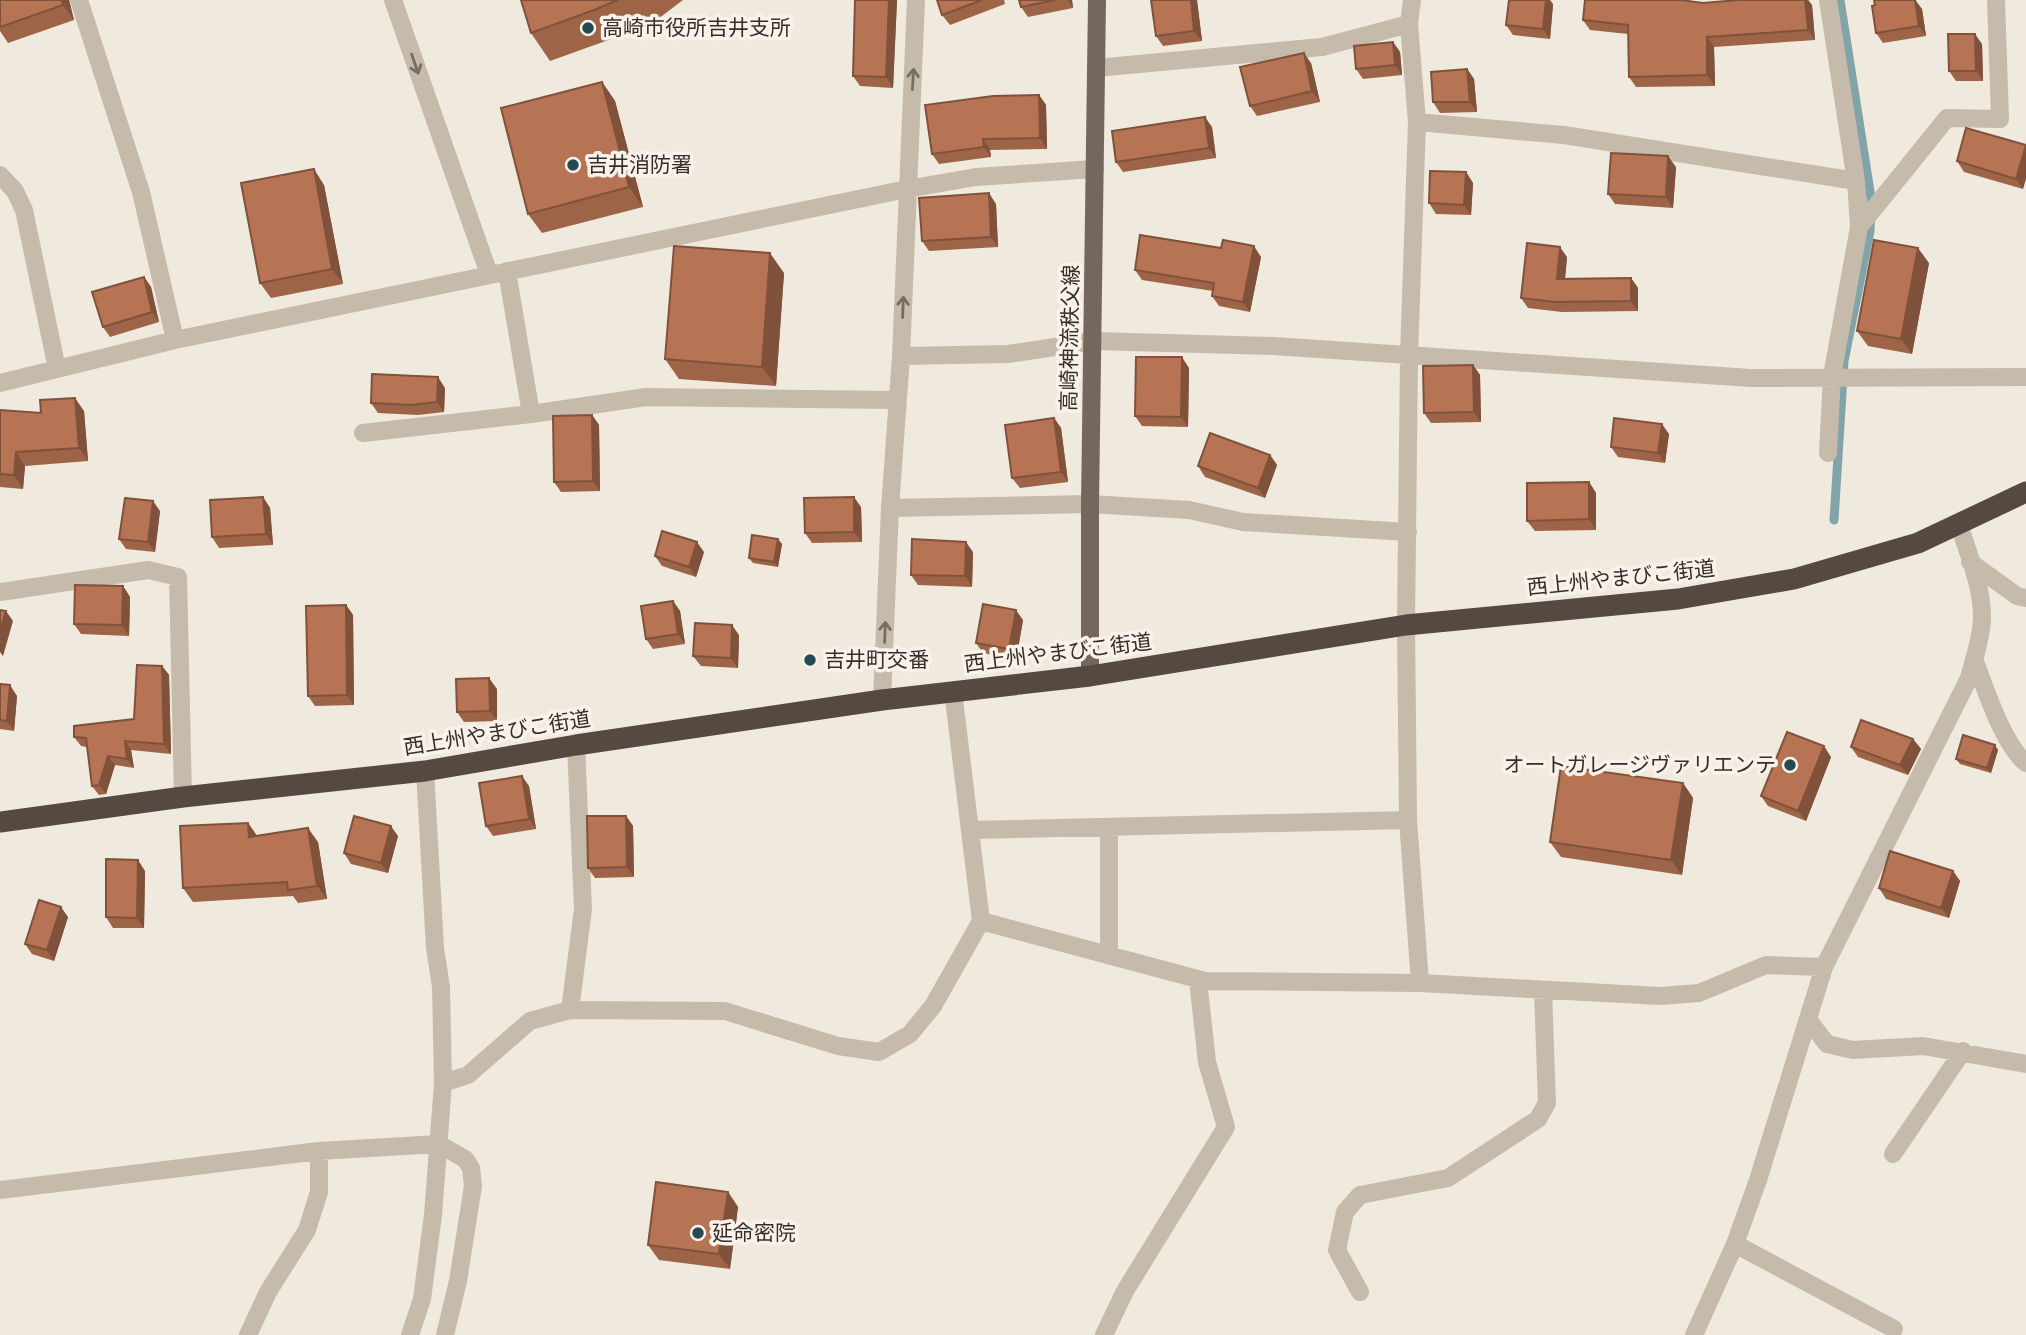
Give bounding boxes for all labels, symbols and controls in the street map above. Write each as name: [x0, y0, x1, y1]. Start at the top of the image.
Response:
place label: 高崎市役所吉井支所: [602, 13, 791, 42]
marker: 高崎市役所吉井支所: [580, 20, 596, 36]
one-way arrow: [410, 53, 422, 75]
one-way arrow: [906, 68, 919, 91]
place label: 吉井消防署: [587, 150, 692, 179]
marker: 吉井消防署: [565, 157, 581, 173]
street label: 高崎神流秩父線: [1054, 264, 1085, 412]
one-way arrow: [896, 296, 909, 319]
street label: 西上州やまびこ街道: [1525, 553, 1716, 602]
one-way arrow: [879, 620, 892, 643]
street label: 西上州やまびこ街道: [962, 627, 1154, 678]
place label: 吉井町交番: [824, 645, 929, 674]
marker: 吉井町交番: [802, 652, 818, 668]
street label: 西上州やまびこ街道: [401, 703, 593, 762]
place label: オートガレージヴァリエンテ: [1503, 750, 1776, 779]
marker: オートガレージヴァリエンテ: [1782, 757, 1798, 773]
place label: 延命密院: [712, 1218, 796, 1247]
marker: 延命密院: [690, 1225, 706, 1241]

